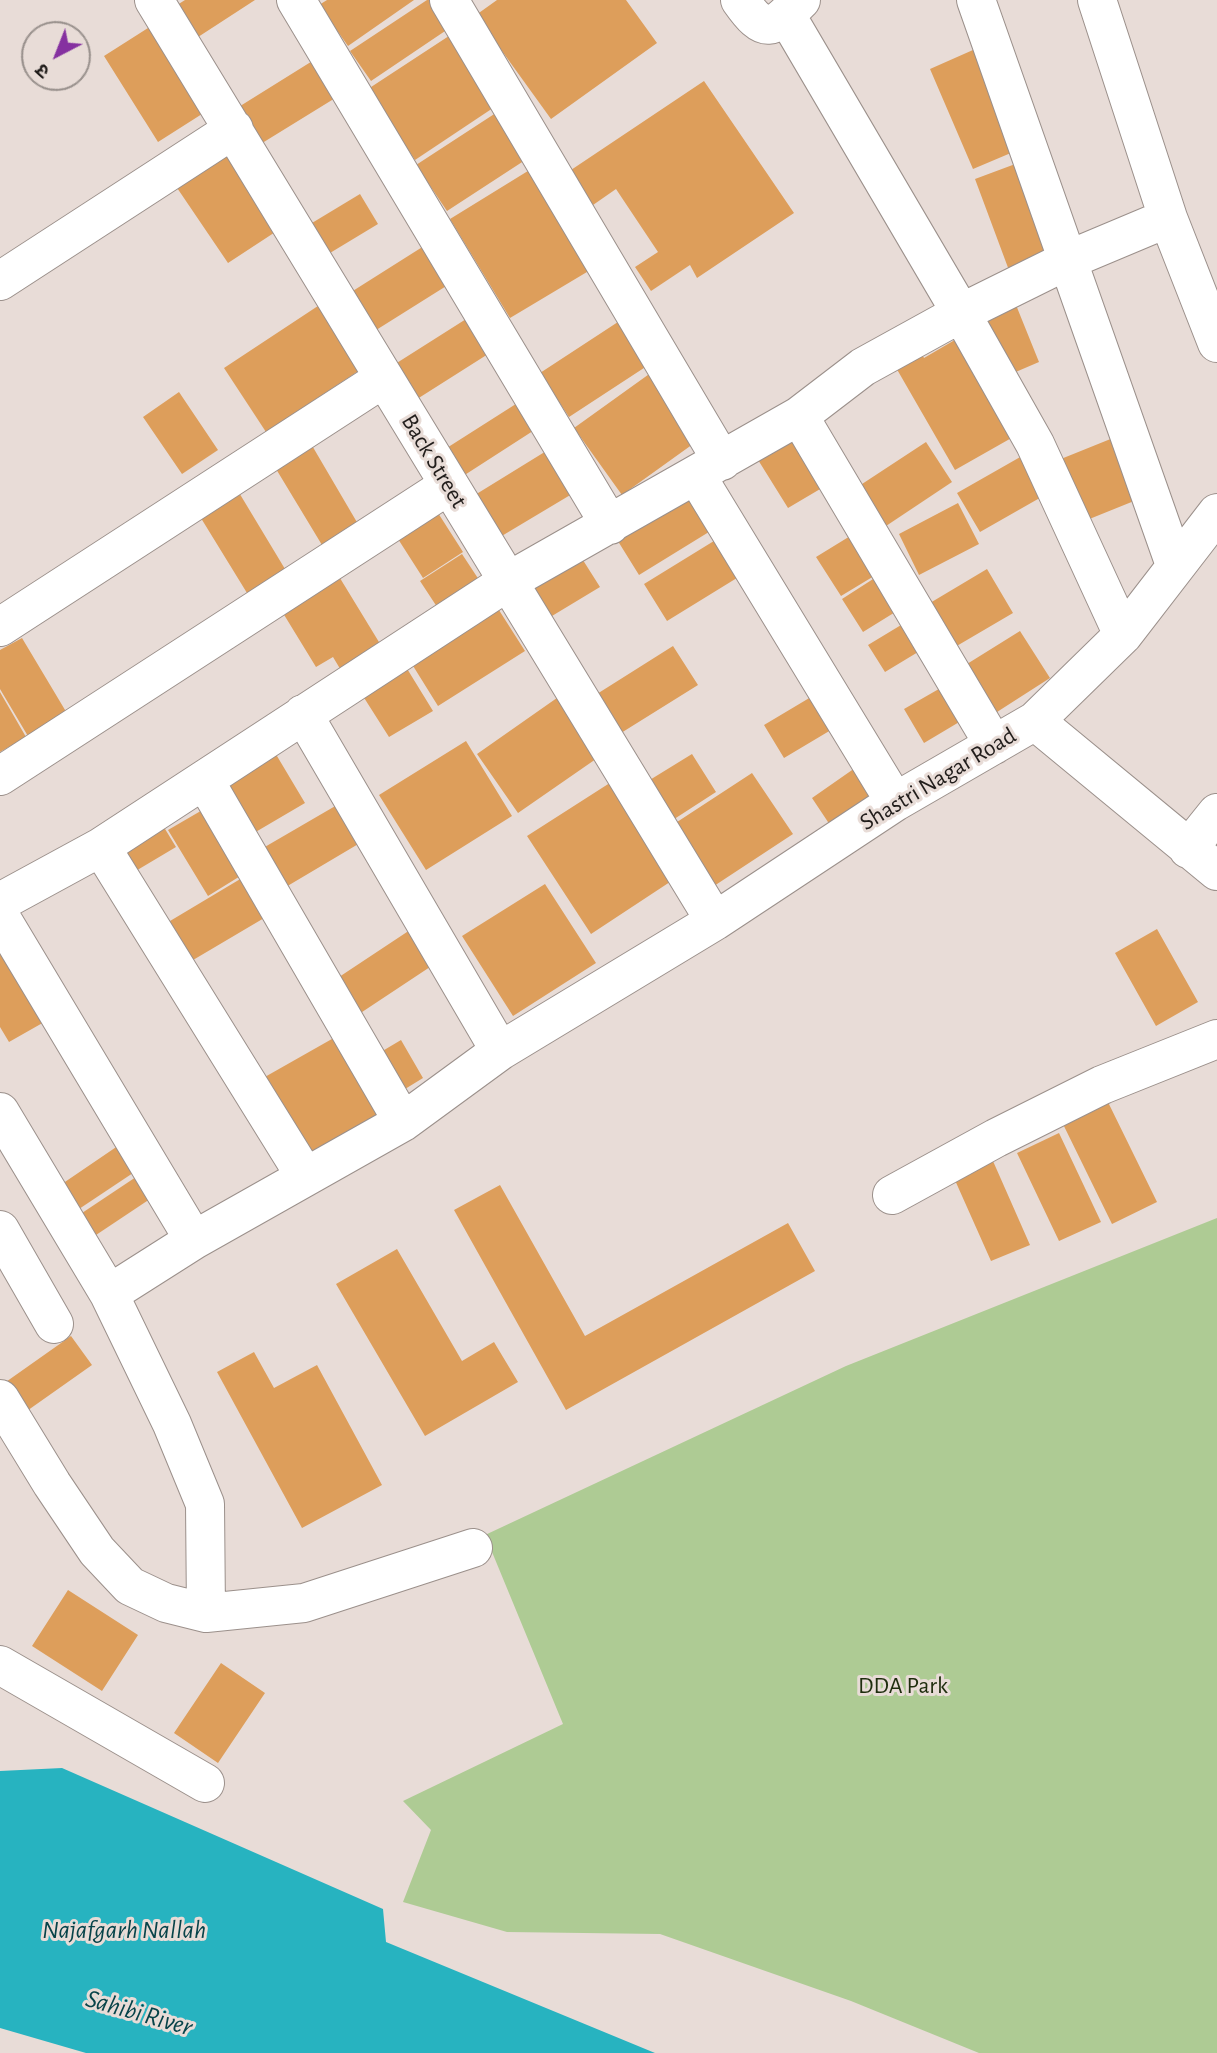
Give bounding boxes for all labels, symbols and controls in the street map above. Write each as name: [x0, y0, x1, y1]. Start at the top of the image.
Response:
north arrow: [21, 21, 91, 91]
text: उ: [32, 60, 53, 81]
street label: Back Street: [395, 409, 473, 513]
street label: Shastri Nagar Road: [855, 721, 1021, 837]
park label: DDA Park: [858, 1672, 948, 1700]
water label: Najafgarh Nallah: [42, 1914, 206, 1946]
water label: Sahibi River: [82, 1983, 196, 2043]

